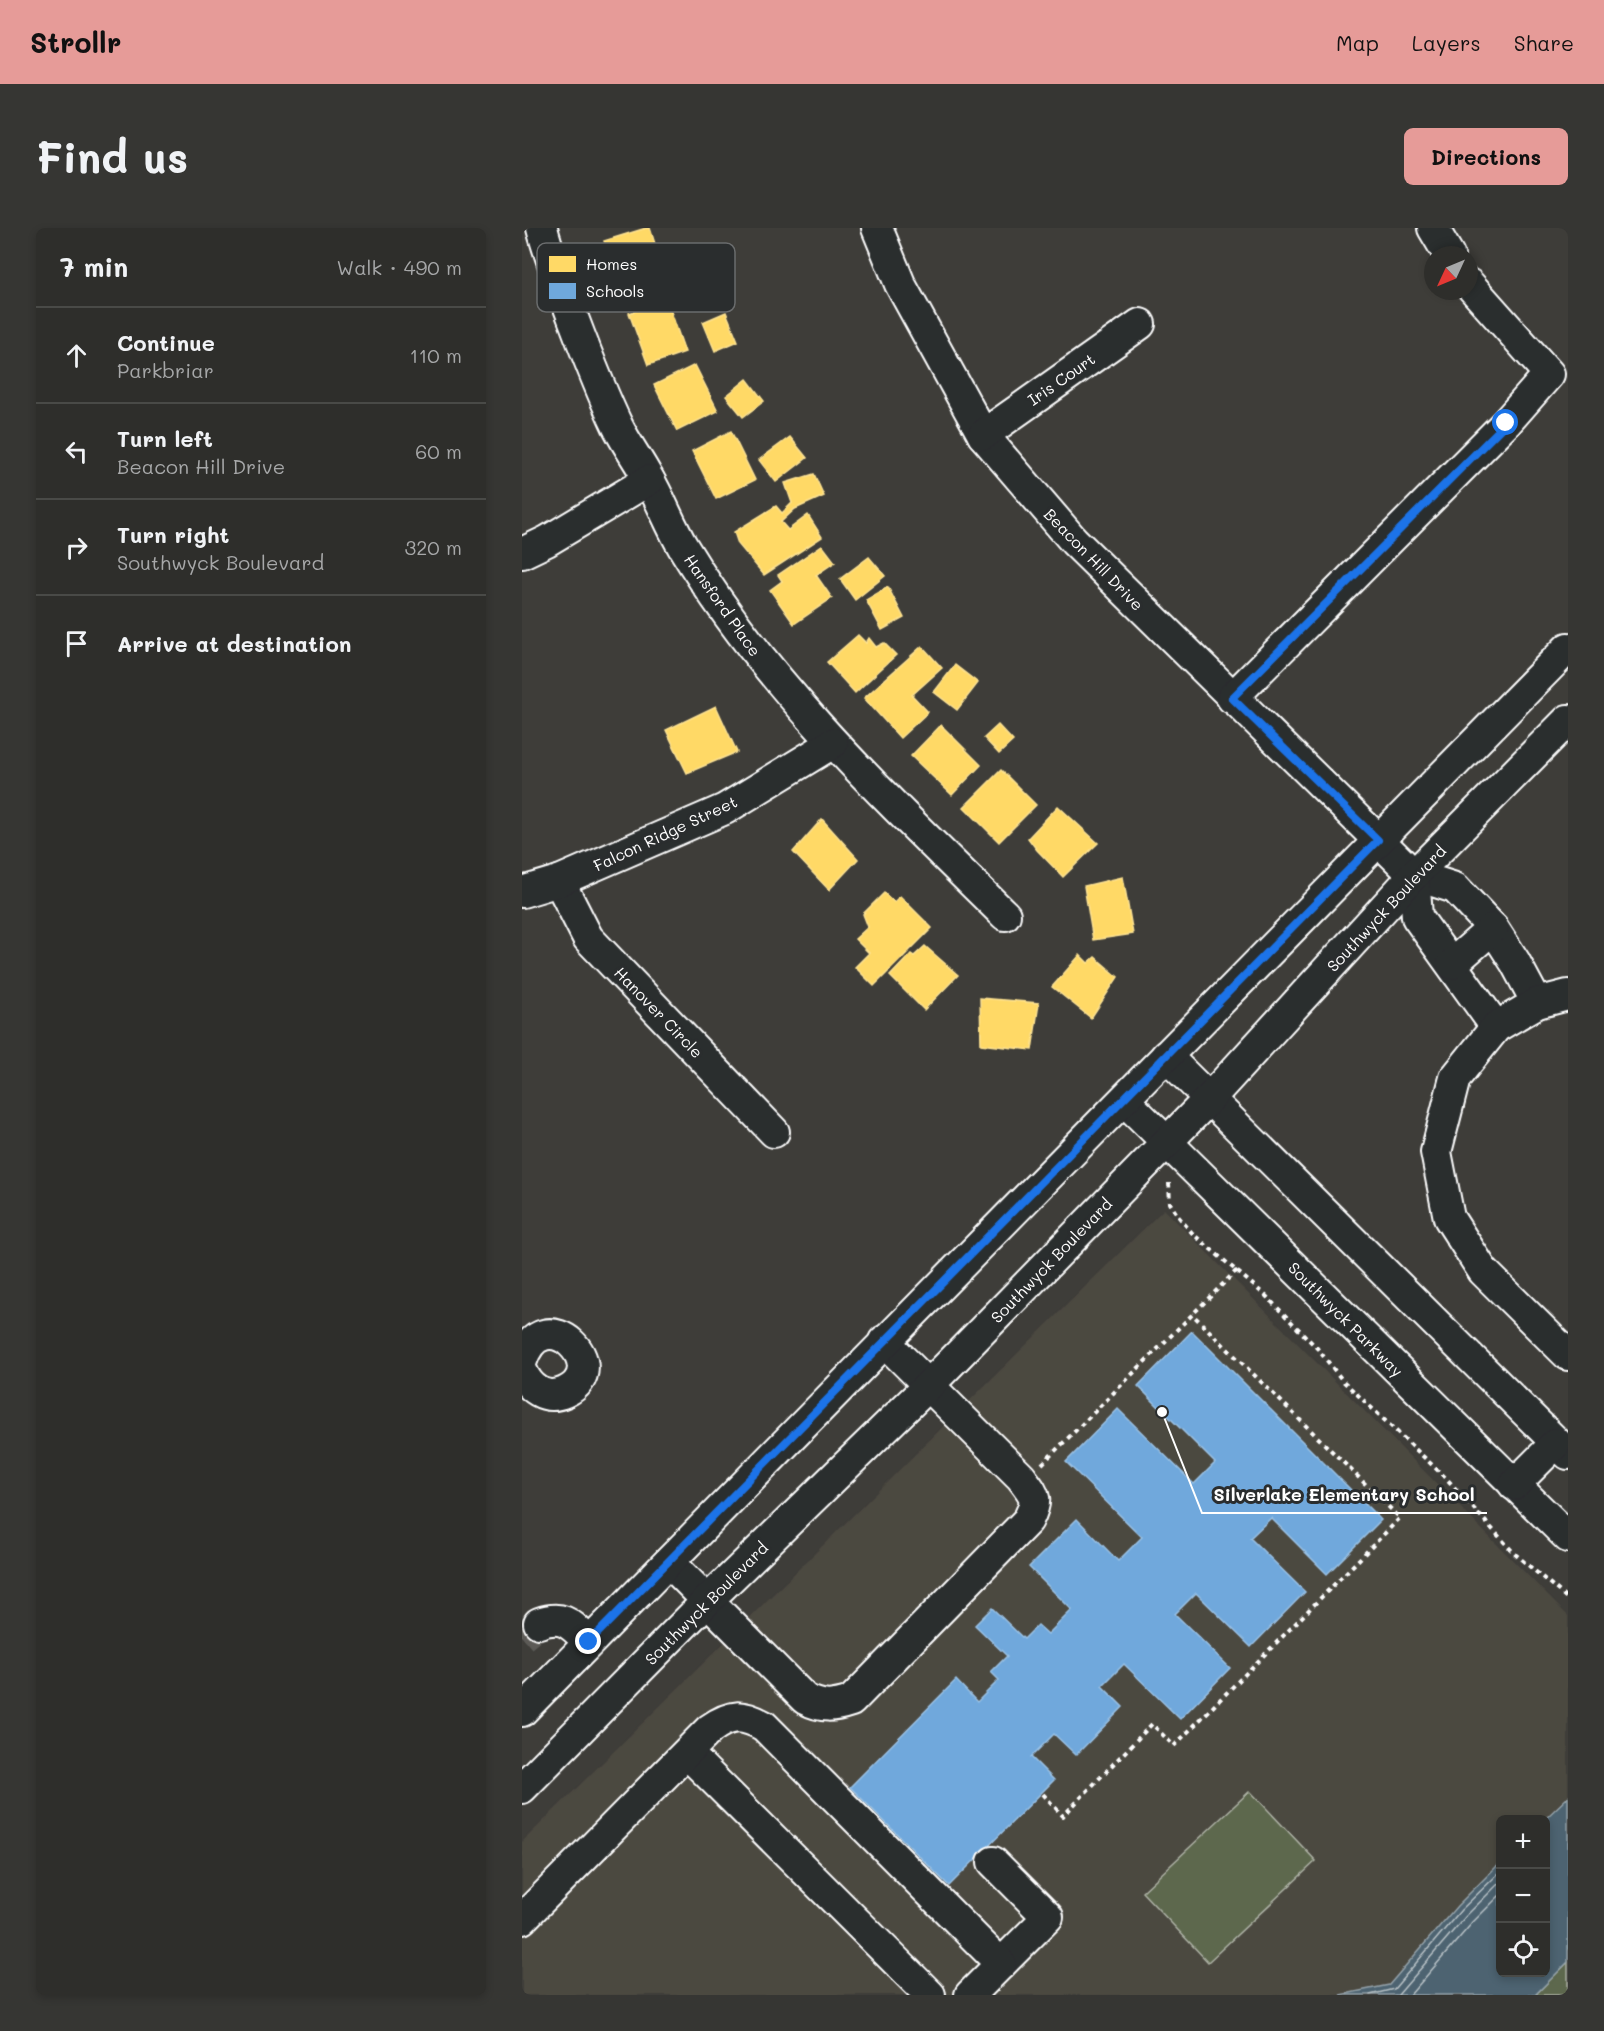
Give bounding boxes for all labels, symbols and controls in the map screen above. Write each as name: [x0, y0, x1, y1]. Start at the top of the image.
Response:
text: Strollr: [30, 24, 121, 60]
text: Map: [1336, 29, 1379, 56]
text: Layers: [1412, 29, 1481, 56]
text: Share: [1514, 29, 1574, 56]
button: Directions: [1404, 128, 1568, 185]
text: Find us: [36, 129, 188, 184]
legend: [537, 243, 735, 312]
north arrow: [1424, 246, 1478, 300]
text: 7 min: [60, 250, 128, 284]
text: Homes: [586, 253, 637, 274]
text: Walk · 490 m: [337, 254, 462, 280]
text: Schools: [586, 280, 644, 301]
text: Continue: [117, 328, 215, 357]
icon: ahead: [60, 339, 93, 372]
text: 110 m: [409, 342, 462, 368]
street label: Iris Court: [1023, 348, 1099, 410]
text: Parkbriar: [117, 357, 214, 383]
route start: [1492, 409, 1518, 435]
text: Turn left: [117, 424, 213, 453]
icon: left: [60, 435, 93, 468]
text: 60 m: [415, 438, 462, 464]
text: Beacon Hill Drive: [117, 453, 285, 479]
street label: Beacon Hill Drive: [1040, 503, 1148, 615]
text: Turn right: [117, 520, 229, 549]
icon: right: [60, 531, 93, 564]
text: 320 m: [404, 534, 462, 560]
text: Southwyck Boulevard: [117, 549, 324, 575]
street label: Hansford Place: [680, 550, 766, 660]
icon: arrive: [60, 627, 93, 660]
text: Arrive at destination: [117, 629, 352, 658]
street label: Falcon Ridge Street: [590, 790, 740, 876]
street label: Southwyck Boulevard: [1322, 840, 1450, 976]
street label: Hanover Circle: [610, 962, 708, 1062]
street label: Southwyck Boulevard: [986, 1193, 1116, 1327]
street label: Southwyck Parkway: [1284, 1257, 1408, 1381]
callout: Silverlake Elementary School: [1202, 1477, 1487, 1513]
text: Silverlake Elementary School: [1213, 1482, 1475, 1506]
street label: Southwyck Boulevard: [640, 1537, 772, 1669]
route end: [575, 1628, 601, 1654]
map controls: [1496, 1815, 1550, 1977]
button: +: [1496, 1815, 1550, 1869]
button: −: [1496, 1869, 1550, 1923]
button: locate: [1496, 1923, 1550, 1977]

